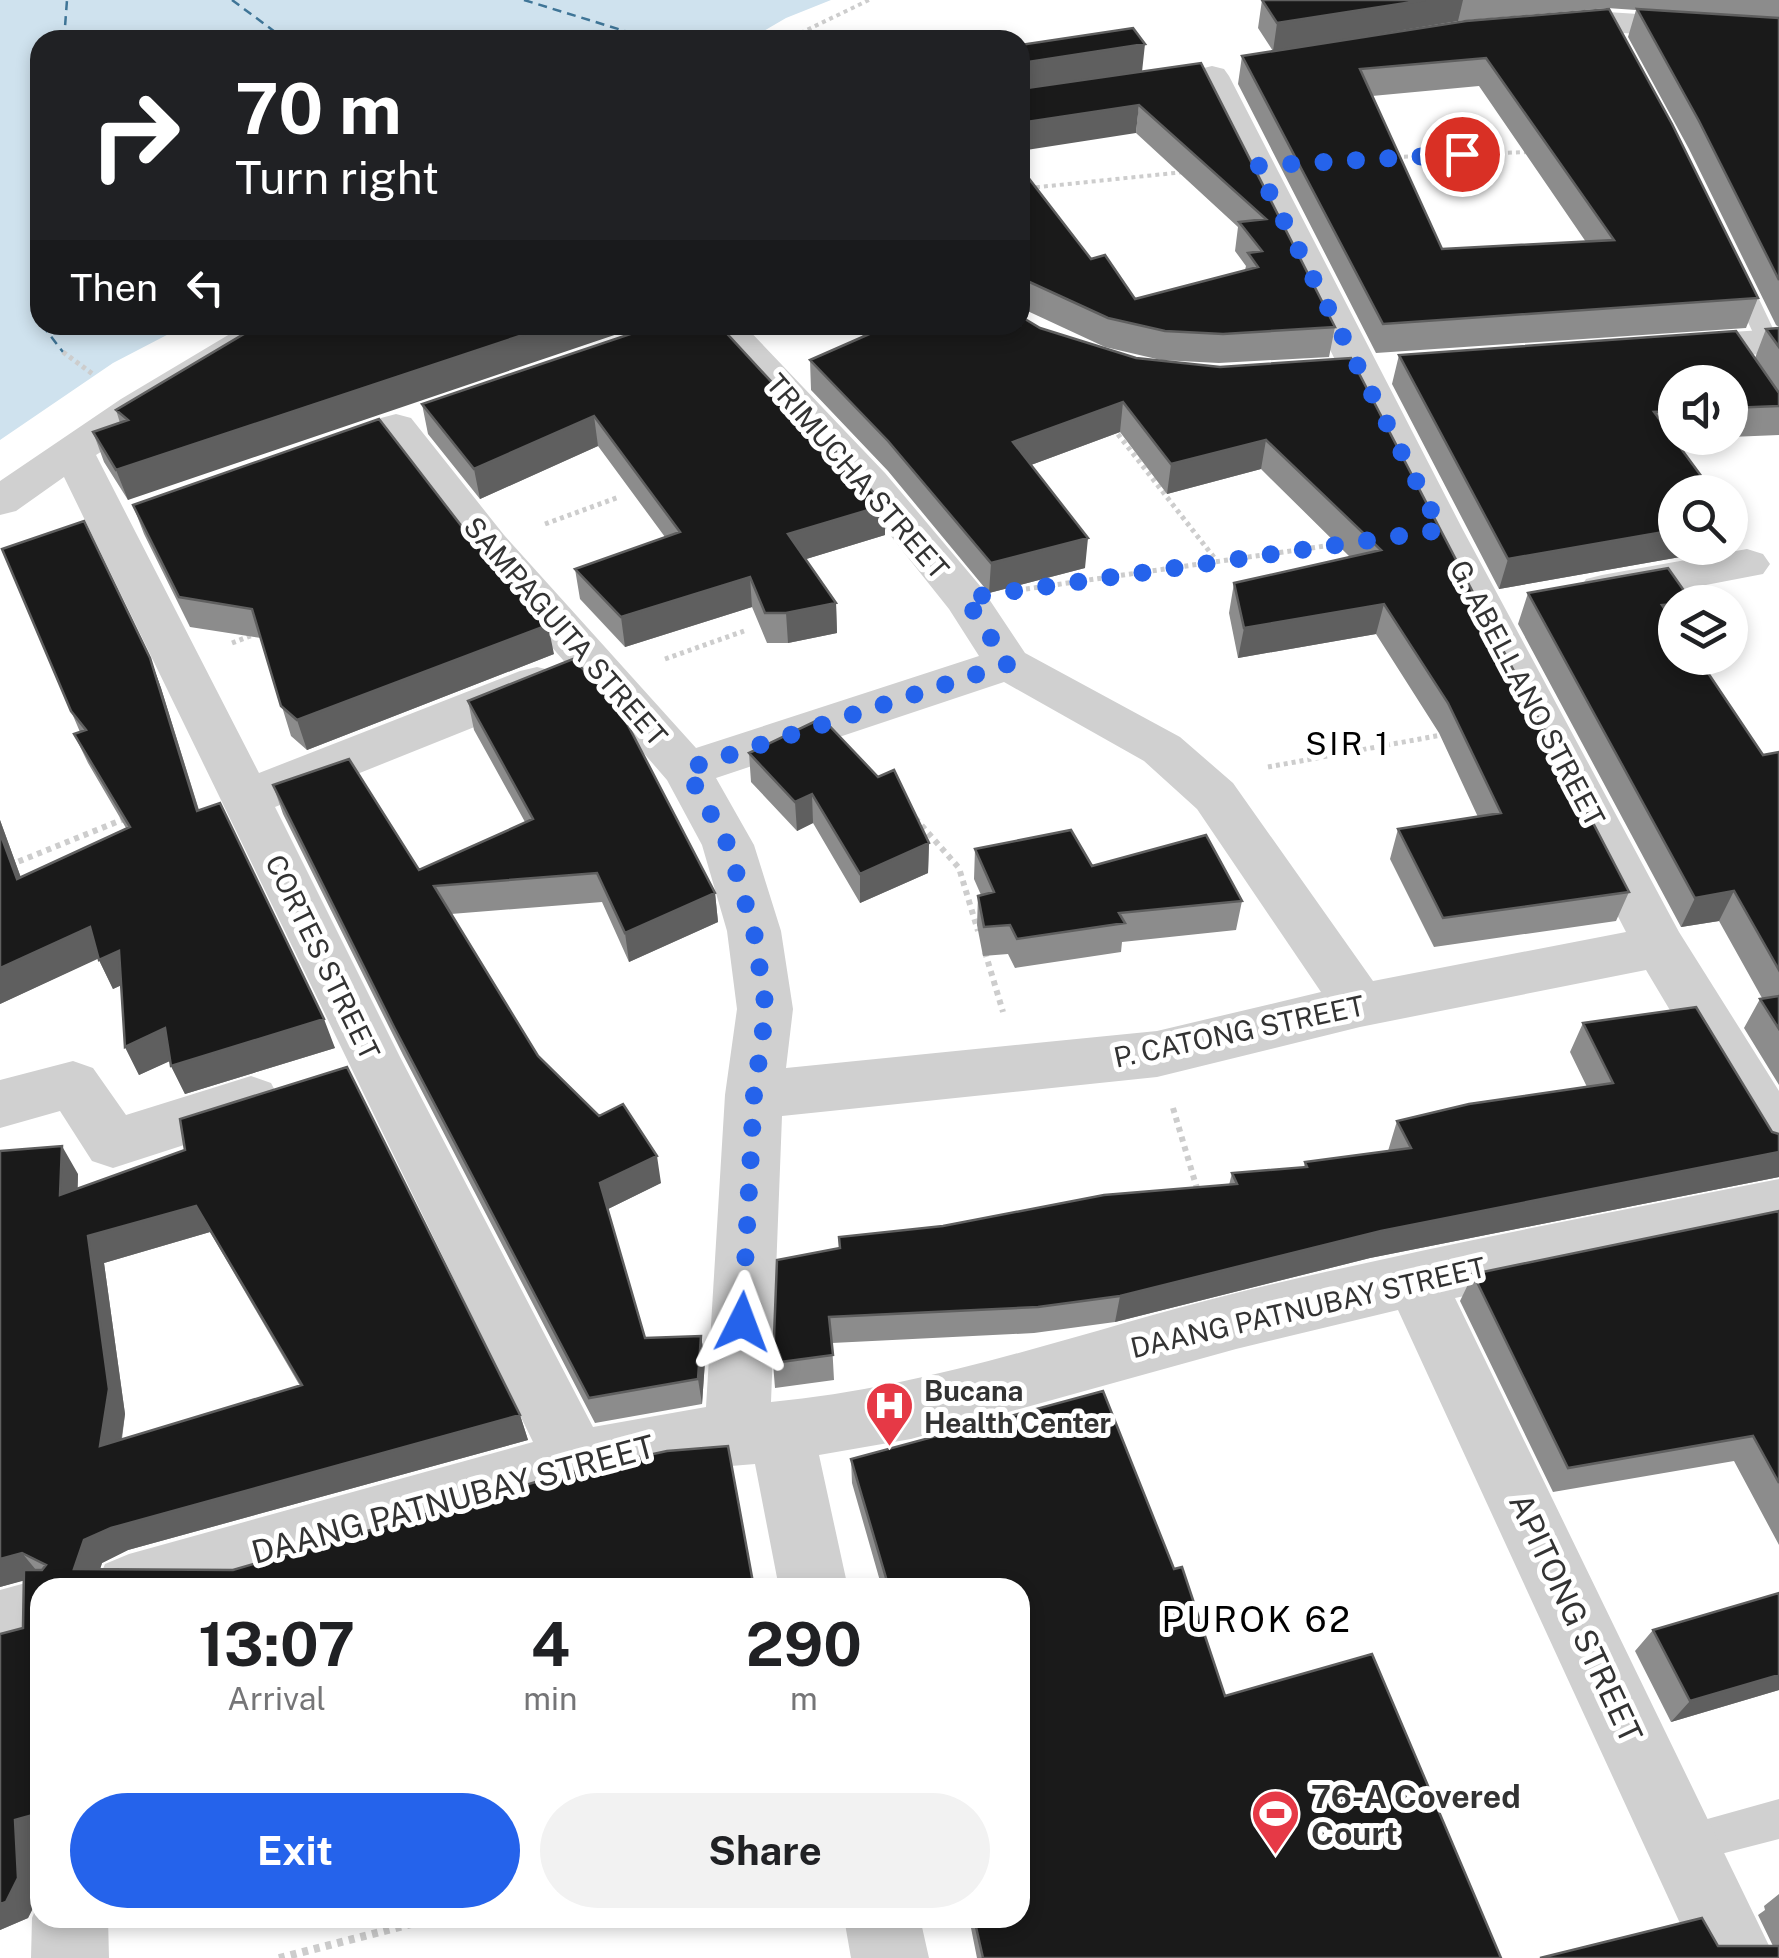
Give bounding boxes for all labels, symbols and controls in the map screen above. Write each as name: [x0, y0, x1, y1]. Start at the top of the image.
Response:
text: 70 m: [235, 67, 402, 150]
icon: right: [70, 70, 200, 200]
pin: [1420, 112, 1505, 197]
icon: arrive: [1435, 127, 1490, 182]
text: Turn right: [235, 151, 439, 204]
icon: left: [178, 260, 233, 315]
text: Then: [70, 265, 158, 310]
map controls: [1658, 365, 1748, 675]
button: sound: [1658, 365, 1748, 455]
street label: TRIMUCHA STREET: [760, 367, 956, 585]
button: search: [1658, 475, 1748, 565]
street label: SAMPAGUITA STREET: [457, 510, 675, 752]
street label: G. ABELLANO STREET: [1444, 554, 1612, 832]
button: layers: [1658, 585, 1748, 675]
district label: SIR 1: [1305, 725, 1391, 762]
street label: CORTES STREET: [259, 849, 387, 1065]
street label: P. CATONG STREET: [1111, 988, 1367, 1074]
street label: DAANG PATNUBAY STREET: [1127, 1250, 1489, 1364]
position arrow: [690, 1270, 794, 1374]
place label: Bucana Health Center: [924, 1374, 1111, 1439]
hospital icon: Bucana Health Center: [863, 1380, 915, 1448]
street label: DAANG PATNUBAY STREET: [248, 1427, 658, 1571]
street label: APITONG STREET: [1502, 1487, 1650, 1749]
district label: PUROK 62: [1162, 1599, 1352, 1640]
text: 13:07: [198, 1609, 355, 1680]
text: 4: [531, 1609, 570, 1680]
text: 290: [746, 1609, 862, 1680]
text: Arrival: [227, 1680, 326, 1717]
text: min: [523, 1680, 578, 1717]
text: m: [790, 1680, 818, 1717]
place label: 76-A Covered Court: [1311, 1778, 1521, 1852]
sports icon: 76-A Covered Court: [1250, 1788, 1302, 1856]
button: Exit: [70, 1793, 520, 1908]
button: Share: [540, 1793, 990, 1908]

